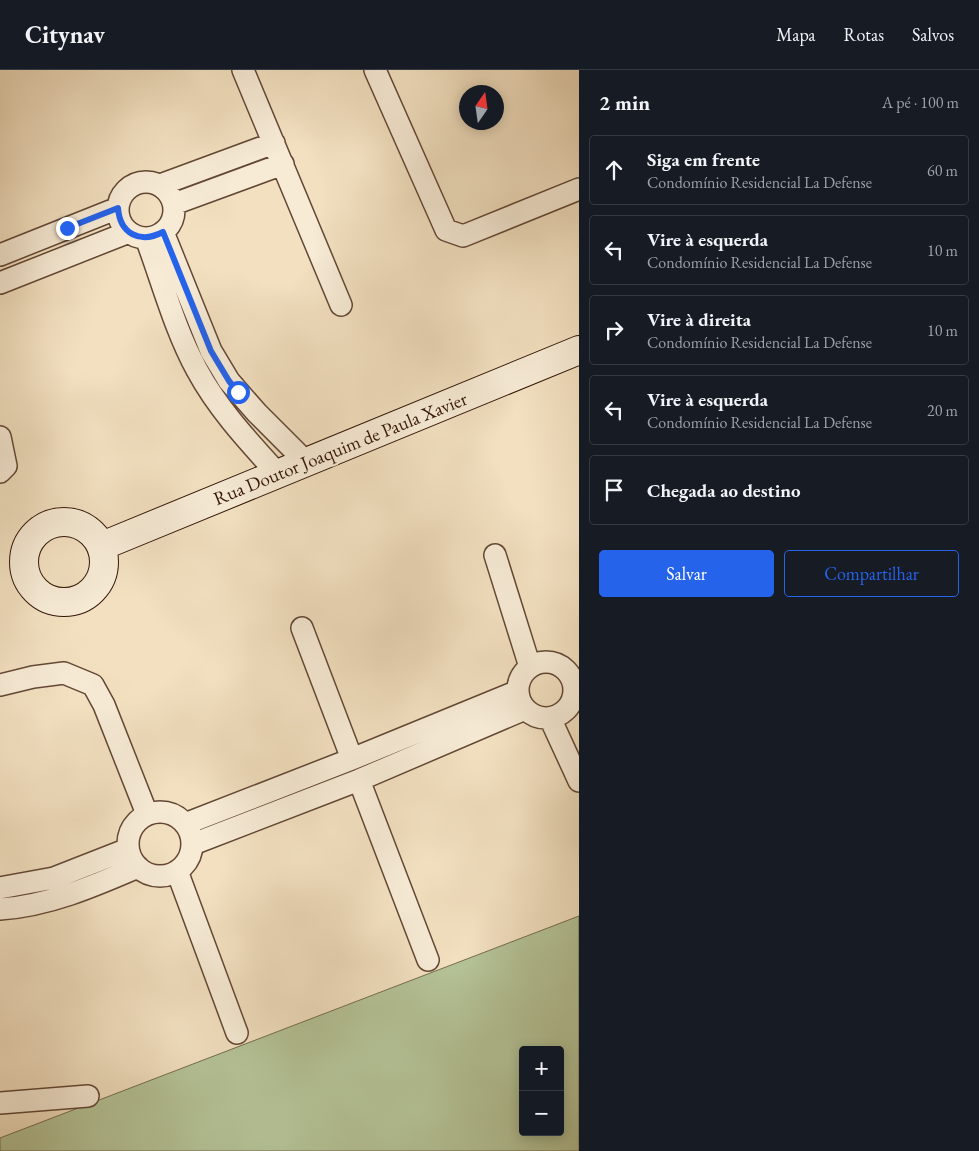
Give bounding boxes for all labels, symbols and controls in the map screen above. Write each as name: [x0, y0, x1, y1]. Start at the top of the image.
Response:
text: Citynav: [25, 19, 105, 50]
text: Mapa: [776, 23, 816, 46]
text: Rotas: [844, 23, 884, 46]
text: Salvos: [912, 23, 954, 46]
north arrow: [459, 85, 504, 130]
text: 2 min: [599, 89, 650, 116]
text: A pé · 100 m: [882, 92, 959, 113]
text: Siga em frente: [647, 147, 760, 172]
icon: ahead: [600, 156, 628, 184]
text: 60 m: [927, 160, 958, 181]
text: Condomínio Residencial La Defense: [647, 172, 872, 193]
route end: [56, 217, 79, 240]
text: Vire à esquerda: [647, 227, 768, 252]
icon: left: [600, 236, 628, 264]
text: 10 m: [927, 240, 958, 261]
text: Condomínio Residencial La Defense: [647, 252, 872, 273]
text: Vire à direita: [647, 307, 751, 332]
icon: right: [600, 316, 628, 344]
text: 10 m: [927, 320, 958, 341]
text: Condomínio Residencial La Defense: [647, 332, 872, 353]
route start: [227, 381, 250, 404]
street label: Rua Doutor Joaquim de Paula Xavier: [210, 386, 471, 511]
text: Vire à esquerda: [647, 387, 768, 412]
icon: left: [600, 396, 628, 424]
text: 20 m: [927, 400, 958, 421]
text: Condomínio Residencial La Defense: [647, 412, 872, 433]
icon: arrive: [600, 476, 628, 504]
text: Chegada ao destino: [647, 478, 801, 503]
button: Salvar: [599, 550, 774, 597]
button: Compartilhar: [784, 550, 959, 597]
map controls: [519, 1046, 564, 1136]
button: +: [519, 1046, 564, 1091]
button: −: [519, 1091, 564, 1136]

